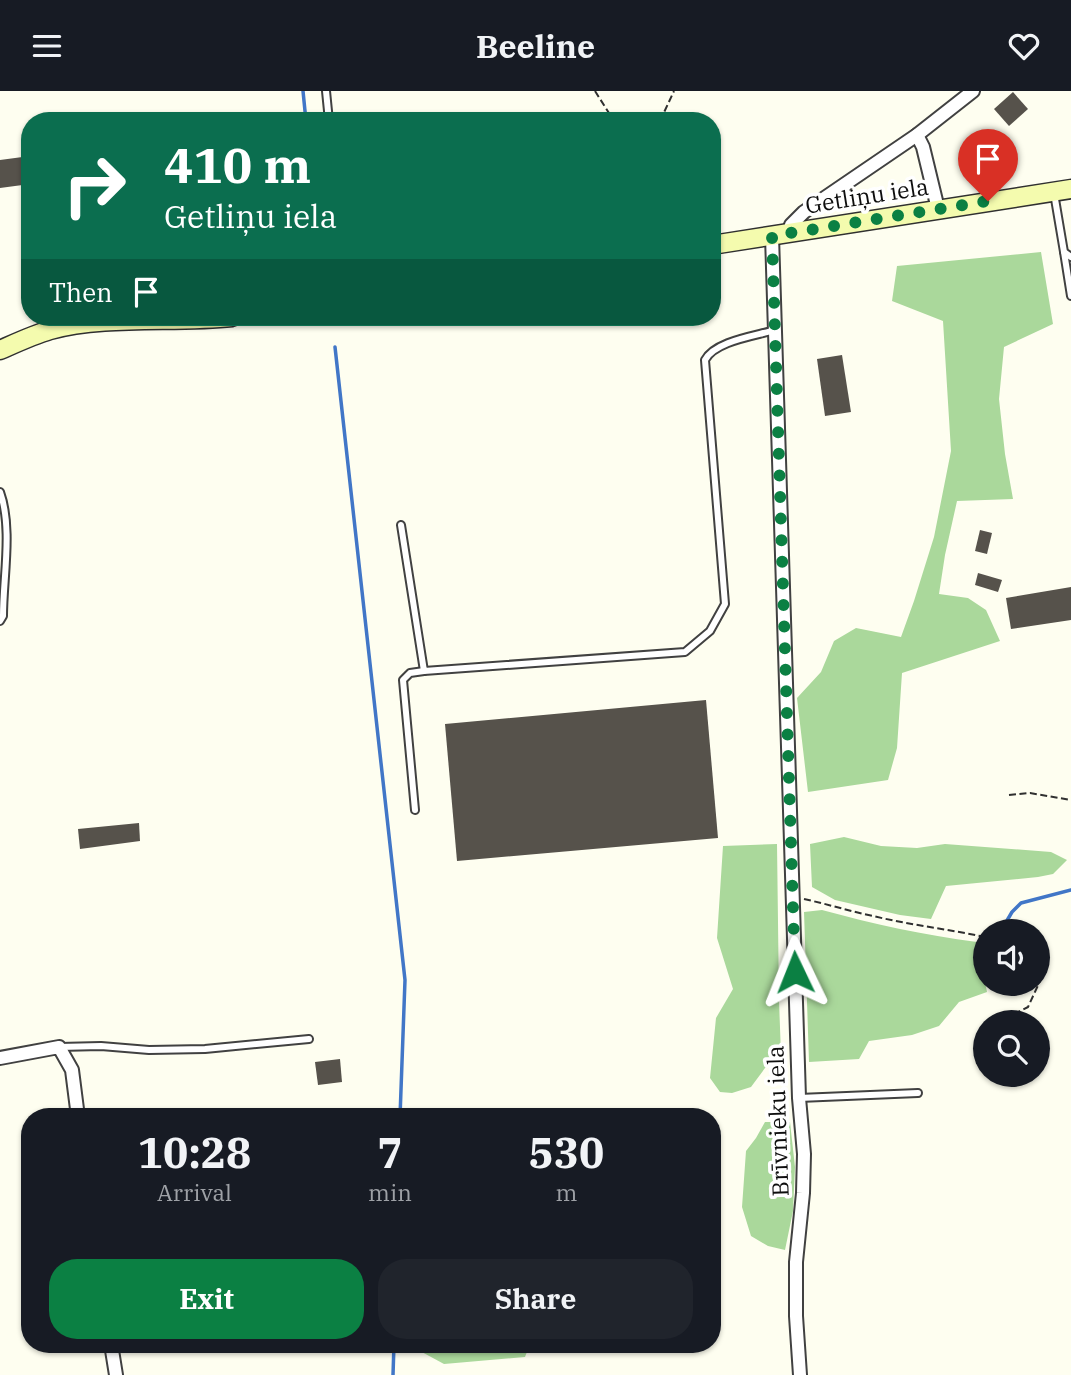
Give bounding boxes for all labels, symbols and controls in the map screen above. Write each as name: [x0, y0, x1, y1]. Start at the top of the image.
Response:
text: Beeline: [476, 25, 595, 67]
icon: menu: [28, 27, 66, 65]
icon: heart: [1005, 27, 1043, 65]
pin: [958, 129, 1018, 201]
text: 410 m: [164, 133, 311, 196]
icon: right: [49, 140, 140, 231]
icon: arrive: [969, 140, 1007, 178]
street label: Getliņu iela: [803, 170, 931, 220]
text: Getliņu iela: [164, 195, 337, 237]
icon: arrive: [127, 273, 165, 311]
text: Then: [49, 275, 113, 309]
map controls: [973, 919, 1050, 1087]
button: sound: [973, 919, 1050, 996]
position arrow: [758, 935, 832, 1009]
button: search: [973, 1010, 1050, 1087]
street label: Brīvnieku iela: [759, 1045, 795, 1197]
text: 10:28: [138, 1125, 251, 1180]
text: 7: [377, 1125, 403, 1180]
text: 530: [529, 1125, 604, 1180]
text: Arrival: [157, 1177, 232, 1207]
text: min: [368, 1177, 412, 1207]
text: m: [555, 1177, 577, 1207]
button: Exit: [49, 1259, 364, 1339]
button: Share: [378, 1259, 693, 1339]

